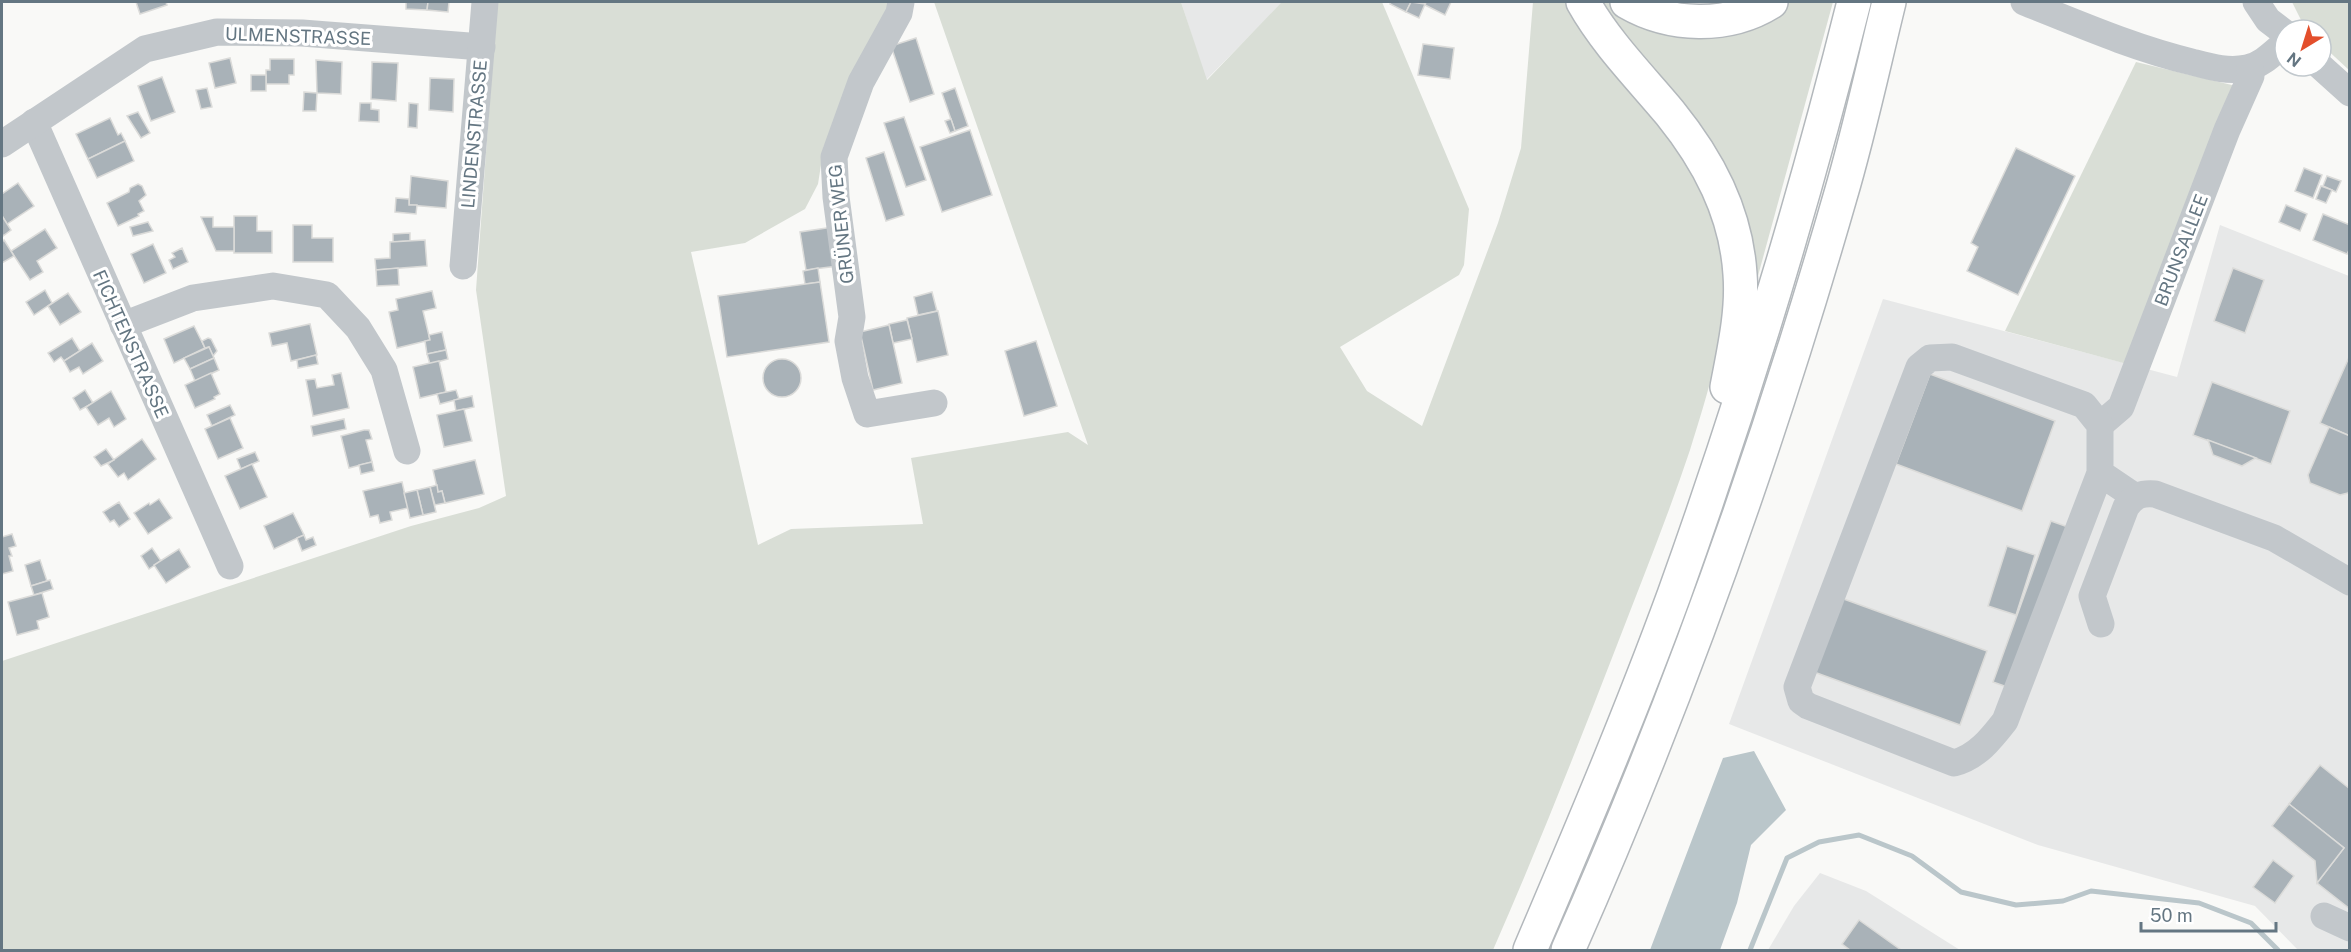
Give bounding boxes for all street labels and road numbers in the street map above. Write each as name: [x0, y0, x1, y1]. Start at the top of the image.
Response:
street label: ULMENSTRASSE: [224, 23, 372, 49]
street label: LINDENSTRASSE: [457, 59, 491, 209]
street label: GRÜNER WEG: [823, 163, 858, 285]
street label: BRUNSALLEE: [2150, 191, 2212, 309]
street label: FICHTENSTRASSE: [89, 267, 173, 421]

